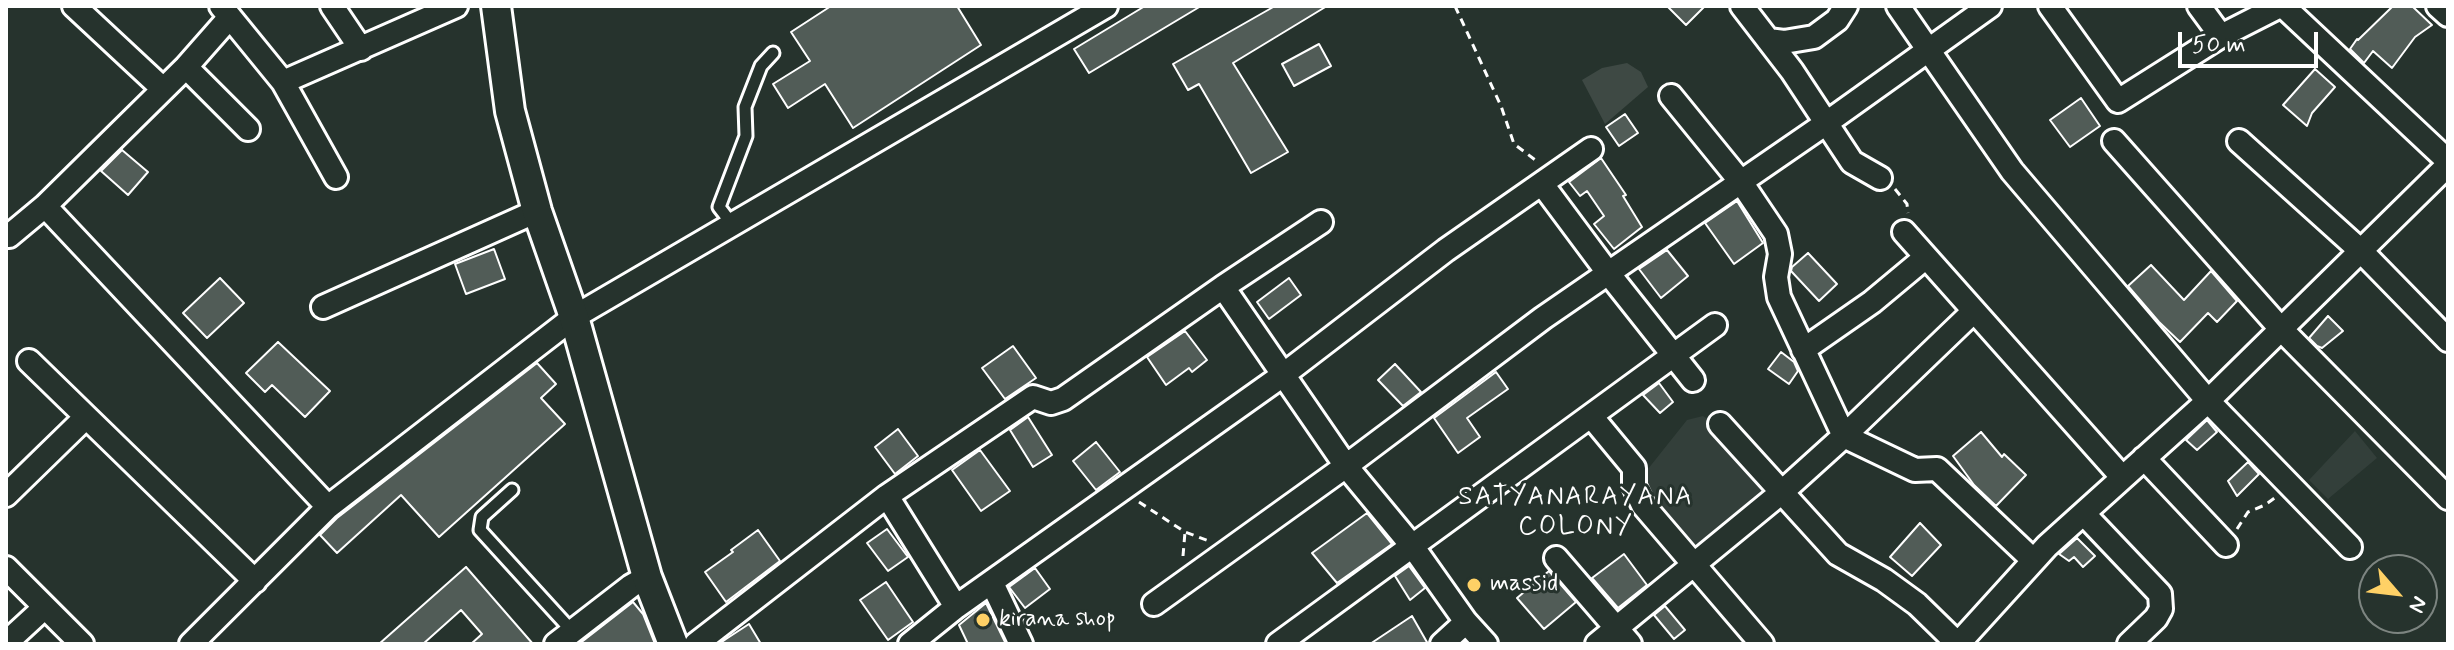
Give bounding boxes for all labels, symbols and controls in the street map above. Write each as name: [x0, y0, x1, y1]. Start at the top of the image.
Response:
scale bar: [2182, 16, 2322, 66]
text: 50 m: [2192, 30, 2246, 61]
district label: SATYANARAYANA COLONY: [1460, 483, 1692, 544]
north arrow: [2358, 554, 2438, 634]
place label: massid: [1490, 571, 1558, 599]
marker: massid: [1465, 576, 1483, 594]
text: N: [2402, 591, 2433, 617]
place label: kirana shop: [999, 606, 1116, 634]
marker: kirana shop: [974, 611, 992, 629]

